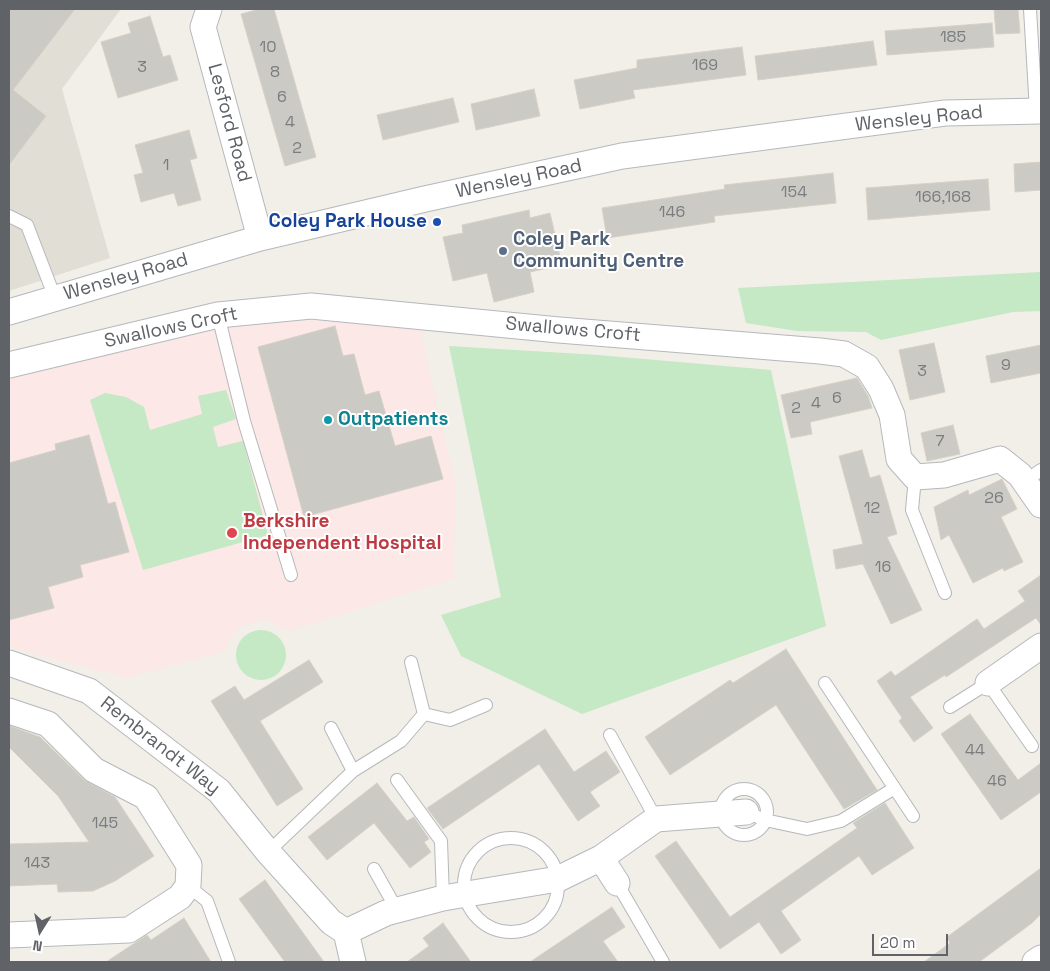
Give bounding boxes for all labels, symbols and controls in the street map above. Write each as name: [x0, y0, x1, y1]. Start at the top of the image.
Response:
house number: 185: [940, 28, 966, 48]
house number: 10: [260, 38, 276, 58]
house number: 169: [692, 56, 718, 76]
house number: 3: [137, 58, 147, 78]
street label: Lesford Road: [202, 61, 256, 185]
house number: 8: [270, 63, 280, 83]
house number: 6: [277, 88, 287, 108]
street label: Wensley Road: [854, 101, 984, 137]
house number: 4: [285, 113, 295, 133]
house number: 2: [292, 139, 302, 159]
street label: Wensley Road: [454, 155, 584, 203]
house number: 1: [163, 156, 169, 176]
house number: 154: [781, 183, 807, 203]
house number: 166,168: [915, 188, 971, 208]
house number: 146: [659, 203, 685, 223]
place label: Coley Park House: [269, 211, 427, 233]
marker: Coley Park House: [431, 216, 443, 228]
place label: Coley Park Community Centre: [513, 229, 684, 273]
marker: Coley Park Community Centre: [497, 245, 509, 257]
street label: Wensley Road: [61, 248, 191, 306]
street label: Swallows Croft: [102, 303, 240, 353]
street label: Swallows Croft: [504, 313, 642, 347]
house number: 9: [1001, 356, 1011, 376]
house number: 3: [917, 362, 927, 382]
house number: 6: [832, 389, 842, 409]
house number: 4: [811, 394, 821, 414]
house number: 2: [791, 399, 801, 419]
place label: Outpatients: [338, 409, 448, 431]
marker: Outpatients: [322, 414, 334, 426]
house number: 7: [935, 432, 945, 452]
house number: 26: [984, 489, 1004, 509]
house number: 12: [864, 499, 880, 519]
place label: Berkshire Independent Hospital: [243, 511, 442, 555]
marker: Berkshire Independent Hospital: [225, 526, 239, 540]
house number: 16: [875, 558, 891, 578]
street label: Rembrandt Way: [96, 692, 224, 800]
house number: 44: [965, 741, 985, 761]
house number: 46: [987, 772, 1007, 792]
house number: 145: [92, 814, 118, 834]
house number: 143: [24, 854, 50, 874]
north arrow: [15, 906, 65, 956]
scale bar: [875, 924, 951, 956]
text: 20 m: [880, 933, 915, 952]
text: N: [31, 936, 44, 955]

